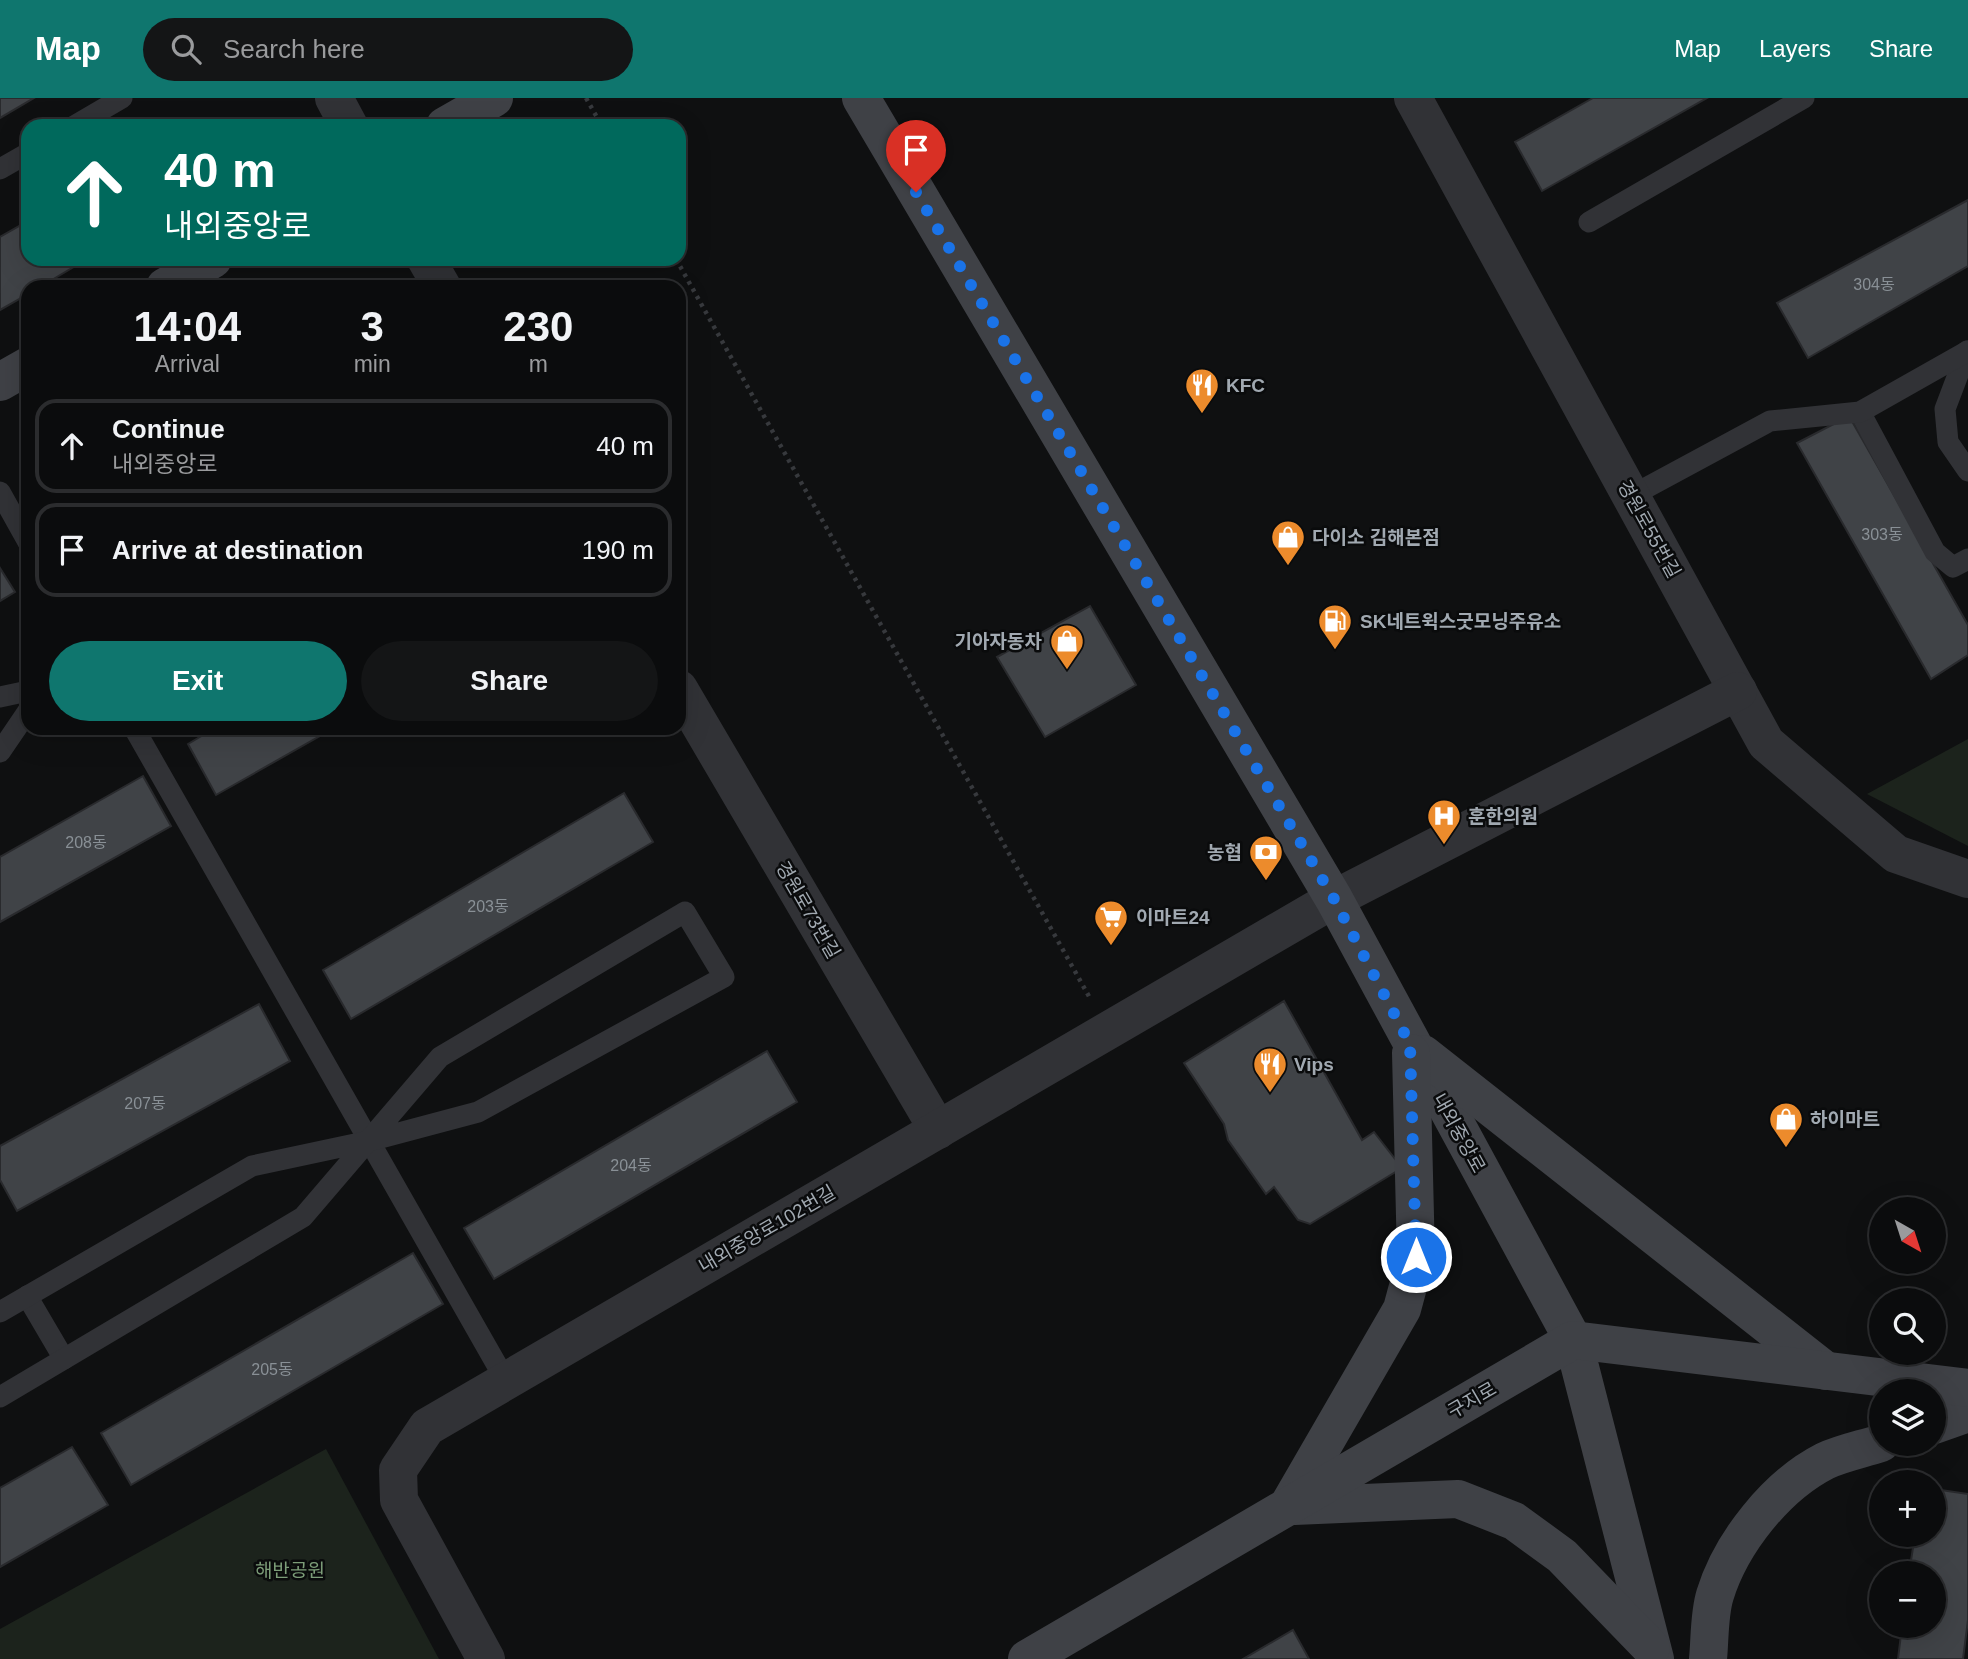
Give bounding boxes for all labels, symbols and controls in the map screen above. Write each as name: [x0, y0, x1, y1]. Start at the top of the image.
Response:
search box: [143, 18, 633, 81]
text: Map: [35, 30, 101, 67]
icon: search: [167, 30, 205, 68]
text: Search here: [223, 34, 365, 64]
text: Map: [1674, 35, 1721, 62]
text: Layers: [1759, 35, 1831, 62]
text: Share: [1869, 35, 1933, 62]
pin: [886, 120, 946, 192]
icon: arrive: [897, 131, 935, 169]
text: 40 m: [164, 143, 276, 197]
icon: ahead: [49, 147, 140, 238]
text: 내외중앙로: [164, 208, 311, 244]
house number: 304동: [1853, 276, 1895, 293]
text: 14:04: [134, 303, 241, 350]
text: 3: [360, 303, 384, 350]
text: 230: [503, 303, 573, 350]
text: Arrival: [155, 351, 220, 377]
text: min: [354, 351, 391, 377]
text: m: [529, 351, 548, 377]
restaurant icon: KFC: [1183, 366, 1221, 415]
place label: KFC: [1226, 375, 1265, 396]
text: Continue: [112, 414, 225, 444]
icon: ahead: [53, 427, 91, 465]
text: 40 m: [596, 431, 654, 461]
text: 내외중앙로: [112, 451, 218, 477]
street label: 경원로55번길: [1614, 476, 1684, 582]
shop icon: 다이소 김해본점: [1269, 518, 1307, 567]
house number: 303동: [1861, 526, 1903, 543]
place label: 다이소 김해본점: [1312, 527, 1440, 548]
icon: arrive: [53, 531, 91, 569]
text: Arrive at destination: [112, 535, 363, 565]
text: 190 m: [582, 535, 654, 565]
fuel station icon: SK네트윅스굿모닝주유소: [1316, 602, 1354, 651]
place label: SK네트윅스굿모닝주유소: [1360, 611, 1561, 632]
shop icon: 기아자동차: [1048, 622, 1086, 671]
place label: 기아자동차: [955, 631, 1043, 652]
button: Exit: [49, 641, 347, 721]
button: Share: [361, 641, 658, 721]
hospital icon: 훈한의원: [1425, 797, 1463, 846]
place label: 훈한의원: [1468, 806, 1538, 827]
bank icon: 농협: [1247, 833, 1285, 882]
house number: 208동: [65, 834, 107, 851]
place label: 농협: [1207, 842, 1242, 863]
street label: 경원로73번길: [772, 858, 844, 962]
house number: 203동: [467, 898, 509, 915]
supermarket icon: 이마트24: [1092, 898, 1130, 947]
place label: 이마트24: [1136, 907, 1210, 928]
restaurant icon: Vips: [1251, 1045, 1289, 1094]
place label: Vips: [1294, 1054, 1334, 1075]
street label: 내외중앙로: [1429, 1090, 1489, 1176]
house number: 207동: [124, 1095, 166, 1112]
shop icon: 하이마트: [1767, 1100, 1805, 1149]
place label: 하이마트: [1810, 1109, 1880, 1130]
house number: 204동: [610, 1157, 652, 1174]
street label: 내외중앙로102번길: [695, 1181, 839, 1277]
north arrow: [1869, 1197, 1946, 1274]
map controls: [1869, 1197, 1946, 1638]
position arrow: [1379, 1220, 1453, 1294]
button: search: [1869, 1288, 1946, 1365]
house number: 205동: [251, 1361, 293, 1378]
street label: 구지로: [1444, 1378, 1500, 1422]
button: layers: [1869, 1379, 1946, 1456]
button: +: [1869, 1470, 1946, 1547]
park label: 해반공원: [255, 1560, 325, 1581]
button: −: [1869, 1561, 1946, 1638]

